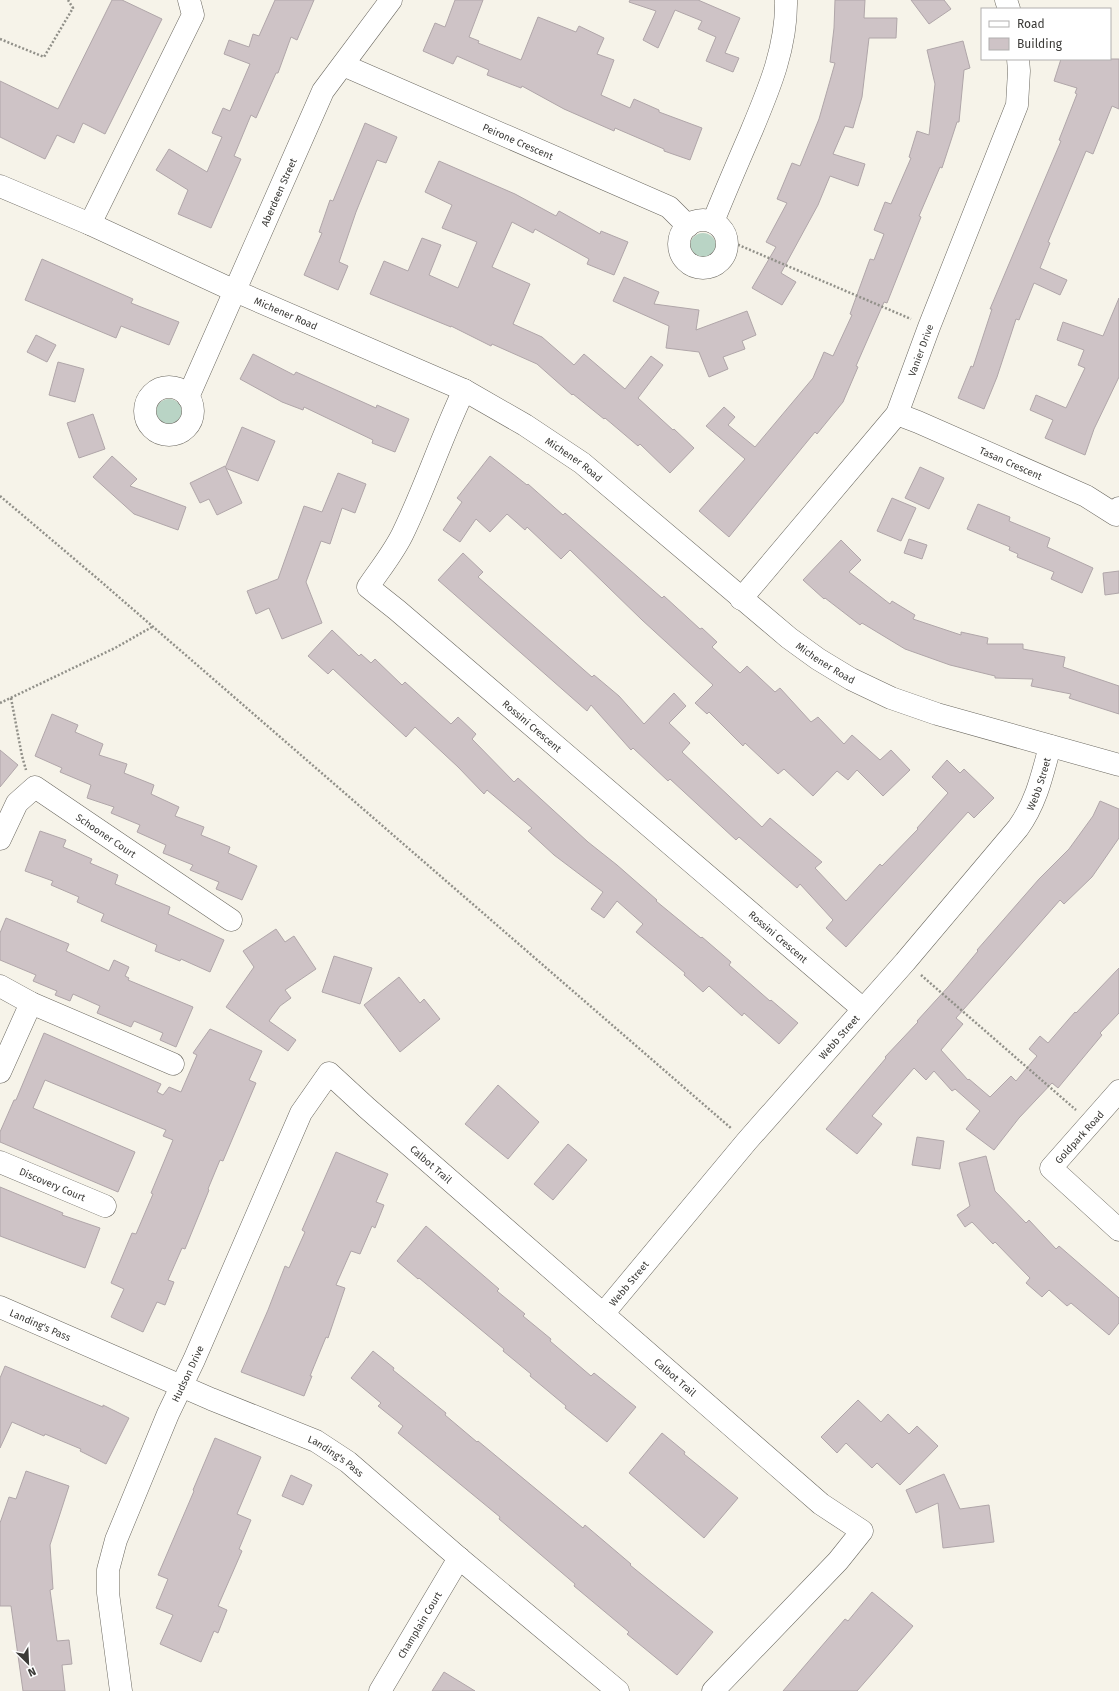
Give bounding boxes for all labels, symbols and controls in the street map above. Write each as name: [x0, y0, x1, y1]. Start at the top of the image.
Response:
legend: [981, 8, 1111, 60]
text: Road: [1017, 17, 1045, 31]
text: Building: [1017, 37, 1063, 51]
street label: Peirone Crescent: [481, 122, 555, 163]
street label: Aberdeen Street: [259, 156, 300, 228]
street label: Michener Road: [252, 295, 319, 333]
street label: Vanier Drive: [906, 323, 937, 378]
street label: Michener Road: [543, 435, 604, 485]
street label: Tasan Crescent: [977, 445, 1044, 483]
street label: Michener Road: [793, 640, 856, 687]
street label: Rossini Crescent: [500, 698, 564, 755]
street label: Webb Street: [1024, 756, 1054, 813]
street label: Schooner Court: [73, 811, 138, 861]
street label: Rossini Crescent: [746, 909, 810, 966]
street label: Webb Street: [817, 1013, 863, 1062]
street label: Goldpark Road: [1053, 1109, 1107, 1167]
street label: Calbot Trail: [407, 1143, 454, 1186]
street label: Discovery Court: [17, 1166, 87, 1204]
street label: Webb Street: [607, 1258, 652, 1309]
street label: Landing's Pass: [8, 1307, 73, 1344]
street label: Hudson Drive: [170, 1344, 207, 1404]
street label: Calbot Trail: [651, 1356, 698, 1399]
street label: Landing's Pass: [306, 1433, 366, 1480]
street label: Champlain Court: [396, 1589, 445, 1661]
north arrow: [8, 1643, 48, 1683]
text: N: [26, 1664, 38, 1679]

